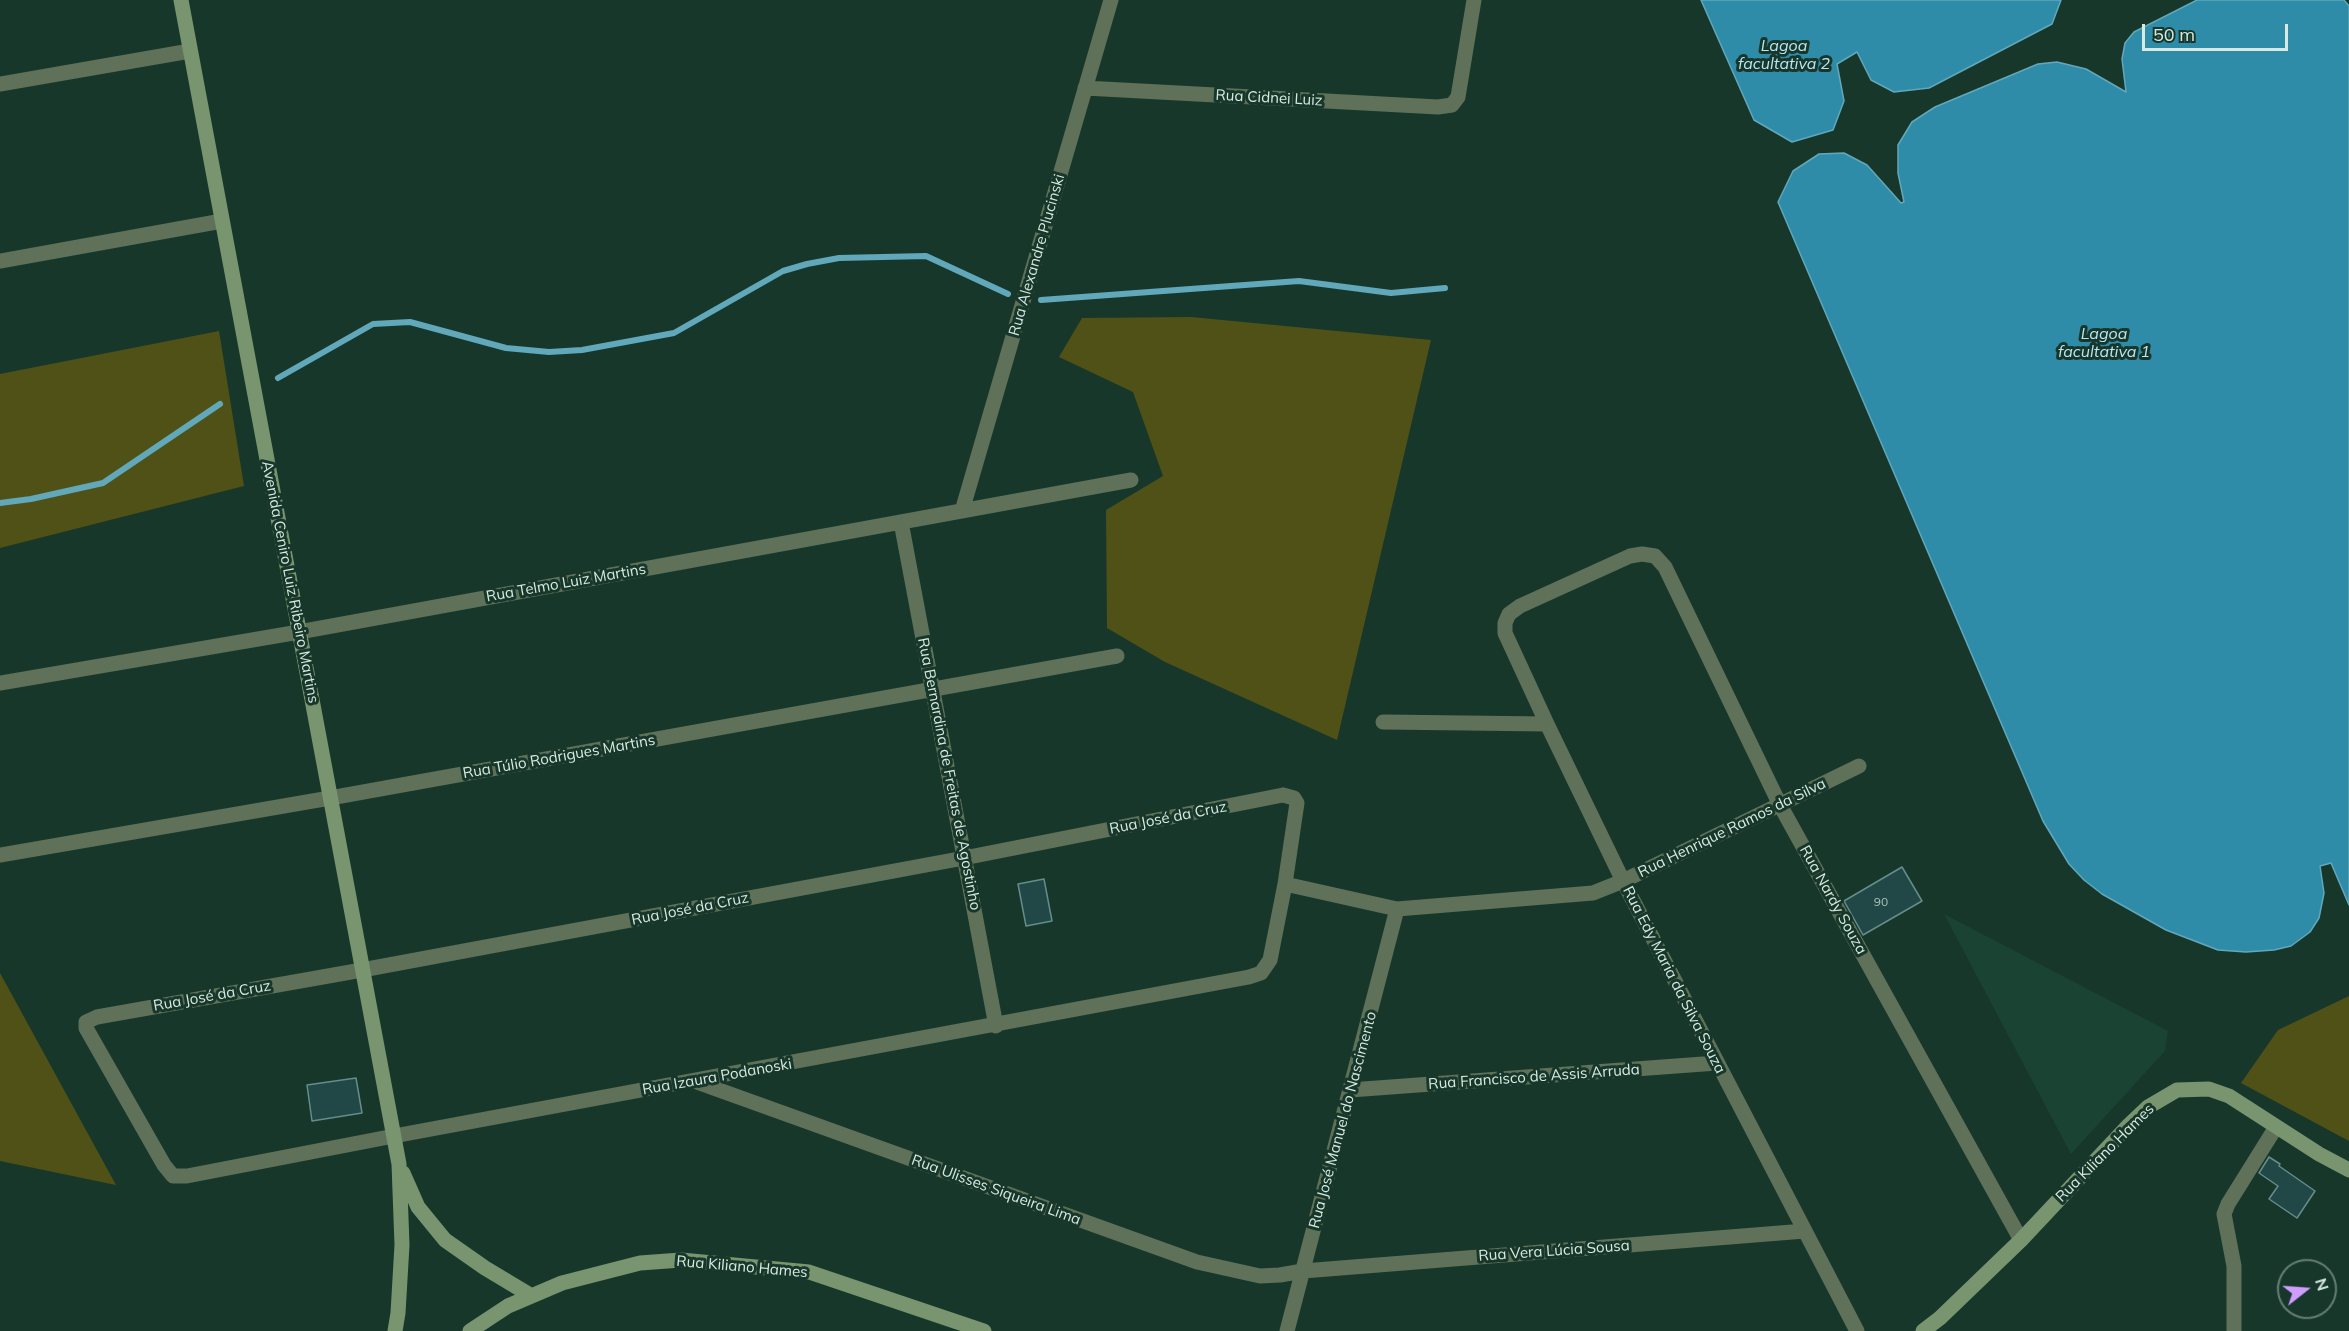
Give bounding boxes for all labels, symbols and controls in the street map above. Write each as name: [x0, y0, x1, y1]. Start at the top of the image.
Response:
scale bar: [2145, 12, 2290, 50]
text: 50 m: [2153, 23, 2195, 46]
water label: Lagoa facultativa 2: [1738, 36, 1830, 74]
street label: Rua Cidnei Luiz: [1215, 86, 1323, 110]
street label: Rua Alexandre Plucinski: [1005, 172, 1069, 338]
water label: Lagoa facultativa 1: [2058, 324, 2150, 362]
street label: Avenida Ceniro Luiz Ribeiro Martins: [258, 459, 322, 705]
street label: Rua Telmo Luiz Martins: [485, 560, 647, 606]
street label: Rua Bernardina de Freitas de Agostinho: [914, 636, 984, 912]
street label: Rua Túlio Rodrigues Martins: [461, 731, 657, 783]
street label: Rua Henrique Ramos da Silva: [1635, 775, 1829, 881]
street label: Rua José da Cruz: [1108, 798, 1228, 838]
street label: Rua Nardy Souza: [1796, 842, 1870, 958]
street label: Rua Edy Maria da Silva Souza: [1619, 883, 1729, 1077]
street label: Rua José da Cruz: [630, 889, 750, 929]
house number: 90: [1874, 895, 1888, 909]
street label: Rua José da Cruz: [152, 977, 272, 1015]
street label: Rua José Manuel do Nascimento: [1305, 1010, 1381, 1230]
street label: Rua Izaura Podanoski: [641, 1055, 793, 1099]
street label: Rua Francisco de Assis Arruda: [1428, 1061, 1640, 1093]
street label: Rua Kiliano Hames: [2052, 1100, 2158, 1206]
street label: Rua Ulisses Siqueira Lima: [909, 1151, 1083, 1229]
street label: Rua Vera Lúcia Sousa: [1478, 1237, 1630, 1265]
street label: Rua Kiliano Hames: [676, 1252, 808, 1282]
north arrow: [2277, 1259, 2337, 1319]
text: N: [2311, 1276, 2334, 1293]

